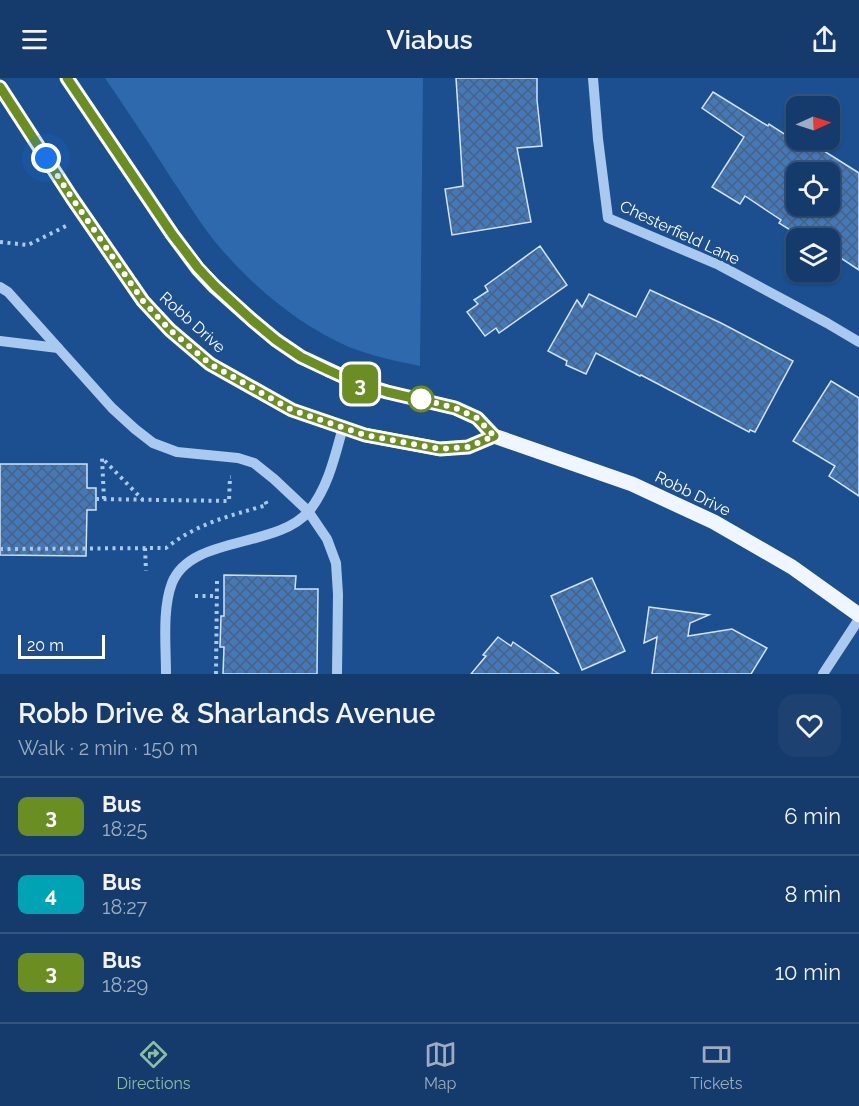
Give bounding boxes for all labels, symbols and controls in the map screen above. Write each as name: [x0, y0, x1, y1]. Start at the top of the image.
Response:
icon: menu: [18, 23, 51, 56]
icon: share: [808, 23, 841, 56]
text: Viabus: [386, 24, 473, 55]
north arrow: [786, 96, 840, 150]
map controls: [786, 96, 840, 282]
your location: [31, 143, 61, 173]
button: locate: [786, 162, 840, 216]
street label: Chesterfield Lane: [617, 196, 743, 269]
button: layers: [786, 228, 840, 282]
street label: Robb Drive: [156, 288, 229, 357]
line badge: 3: [340, 364, 380, 404]
text: 3: [354, 372, 366, 397]
unlabelled marker: [408, 386, 434, 412]
street label: Robb Drive: [652, 467, 734, 520]
scale bar: [18, 632, 105, 660]
text: 20 m: [27, 636, 64, 655]
button: heart: [778, 694, 841, 757]
text: Robb Drive & Sharlands Avenue: [18, 697, 435, 730]
text: Walk · 2 min · 150 m: [18, 736, 198, 760]
text: Bus: [102, 791, 141, 817]
text: 6 min: [784, 803, 841, 829]
text: 3: [45, 804, 57, 829]
text: 18:25: [102, 817, 148, 841]
text: Bus: [102, 869, 141, 895]
text: 8 min: [785, 881, 841, 907]
text: 4: [45, 882, 57, 907]
text: 18:27: [102, 895, 147, 919]
text: Bus: [102, 947, 141, 973]
text: 10 min: [775, 959, 841, 985]
text: 3: [45, 960, 57, 985]
text: 18:29: [102, 973, 148, 997]
tab: Directions: [117, 1038, 190, 1093]
tab: Map: [424, 1038, 457, 1093]
tab: Tickets: [690, 1038, 742, 1093]

